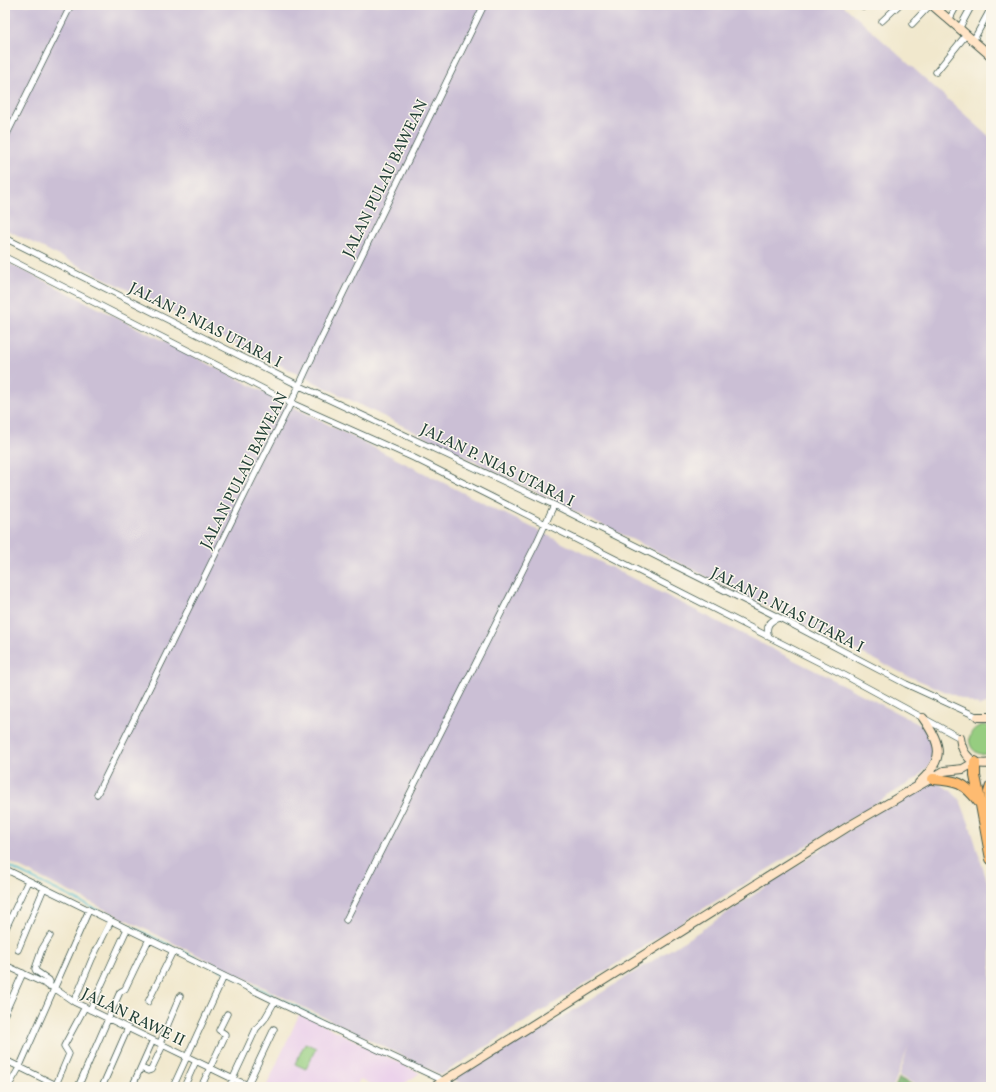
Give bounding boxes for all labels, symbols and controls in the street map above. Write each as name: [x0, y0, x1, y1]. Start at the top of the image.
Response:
street label: JALAN PULAU BAWEAN: [338, 96, 434, 262]
street label: JALAN P. NIAS UTARA I: [125, 278, 285, 374]
street label: JALAN PULAU BAWEAN: [196, 389, 294, 553]
street label: JALAN P. NIAS UTARA I: [416, 419, 578, 513]
street label: JALAN P. NIAS UTARA I: [707, 563, 867, 659]
street label: JALAN RAWE II: [78, 983, 188, 1052]

